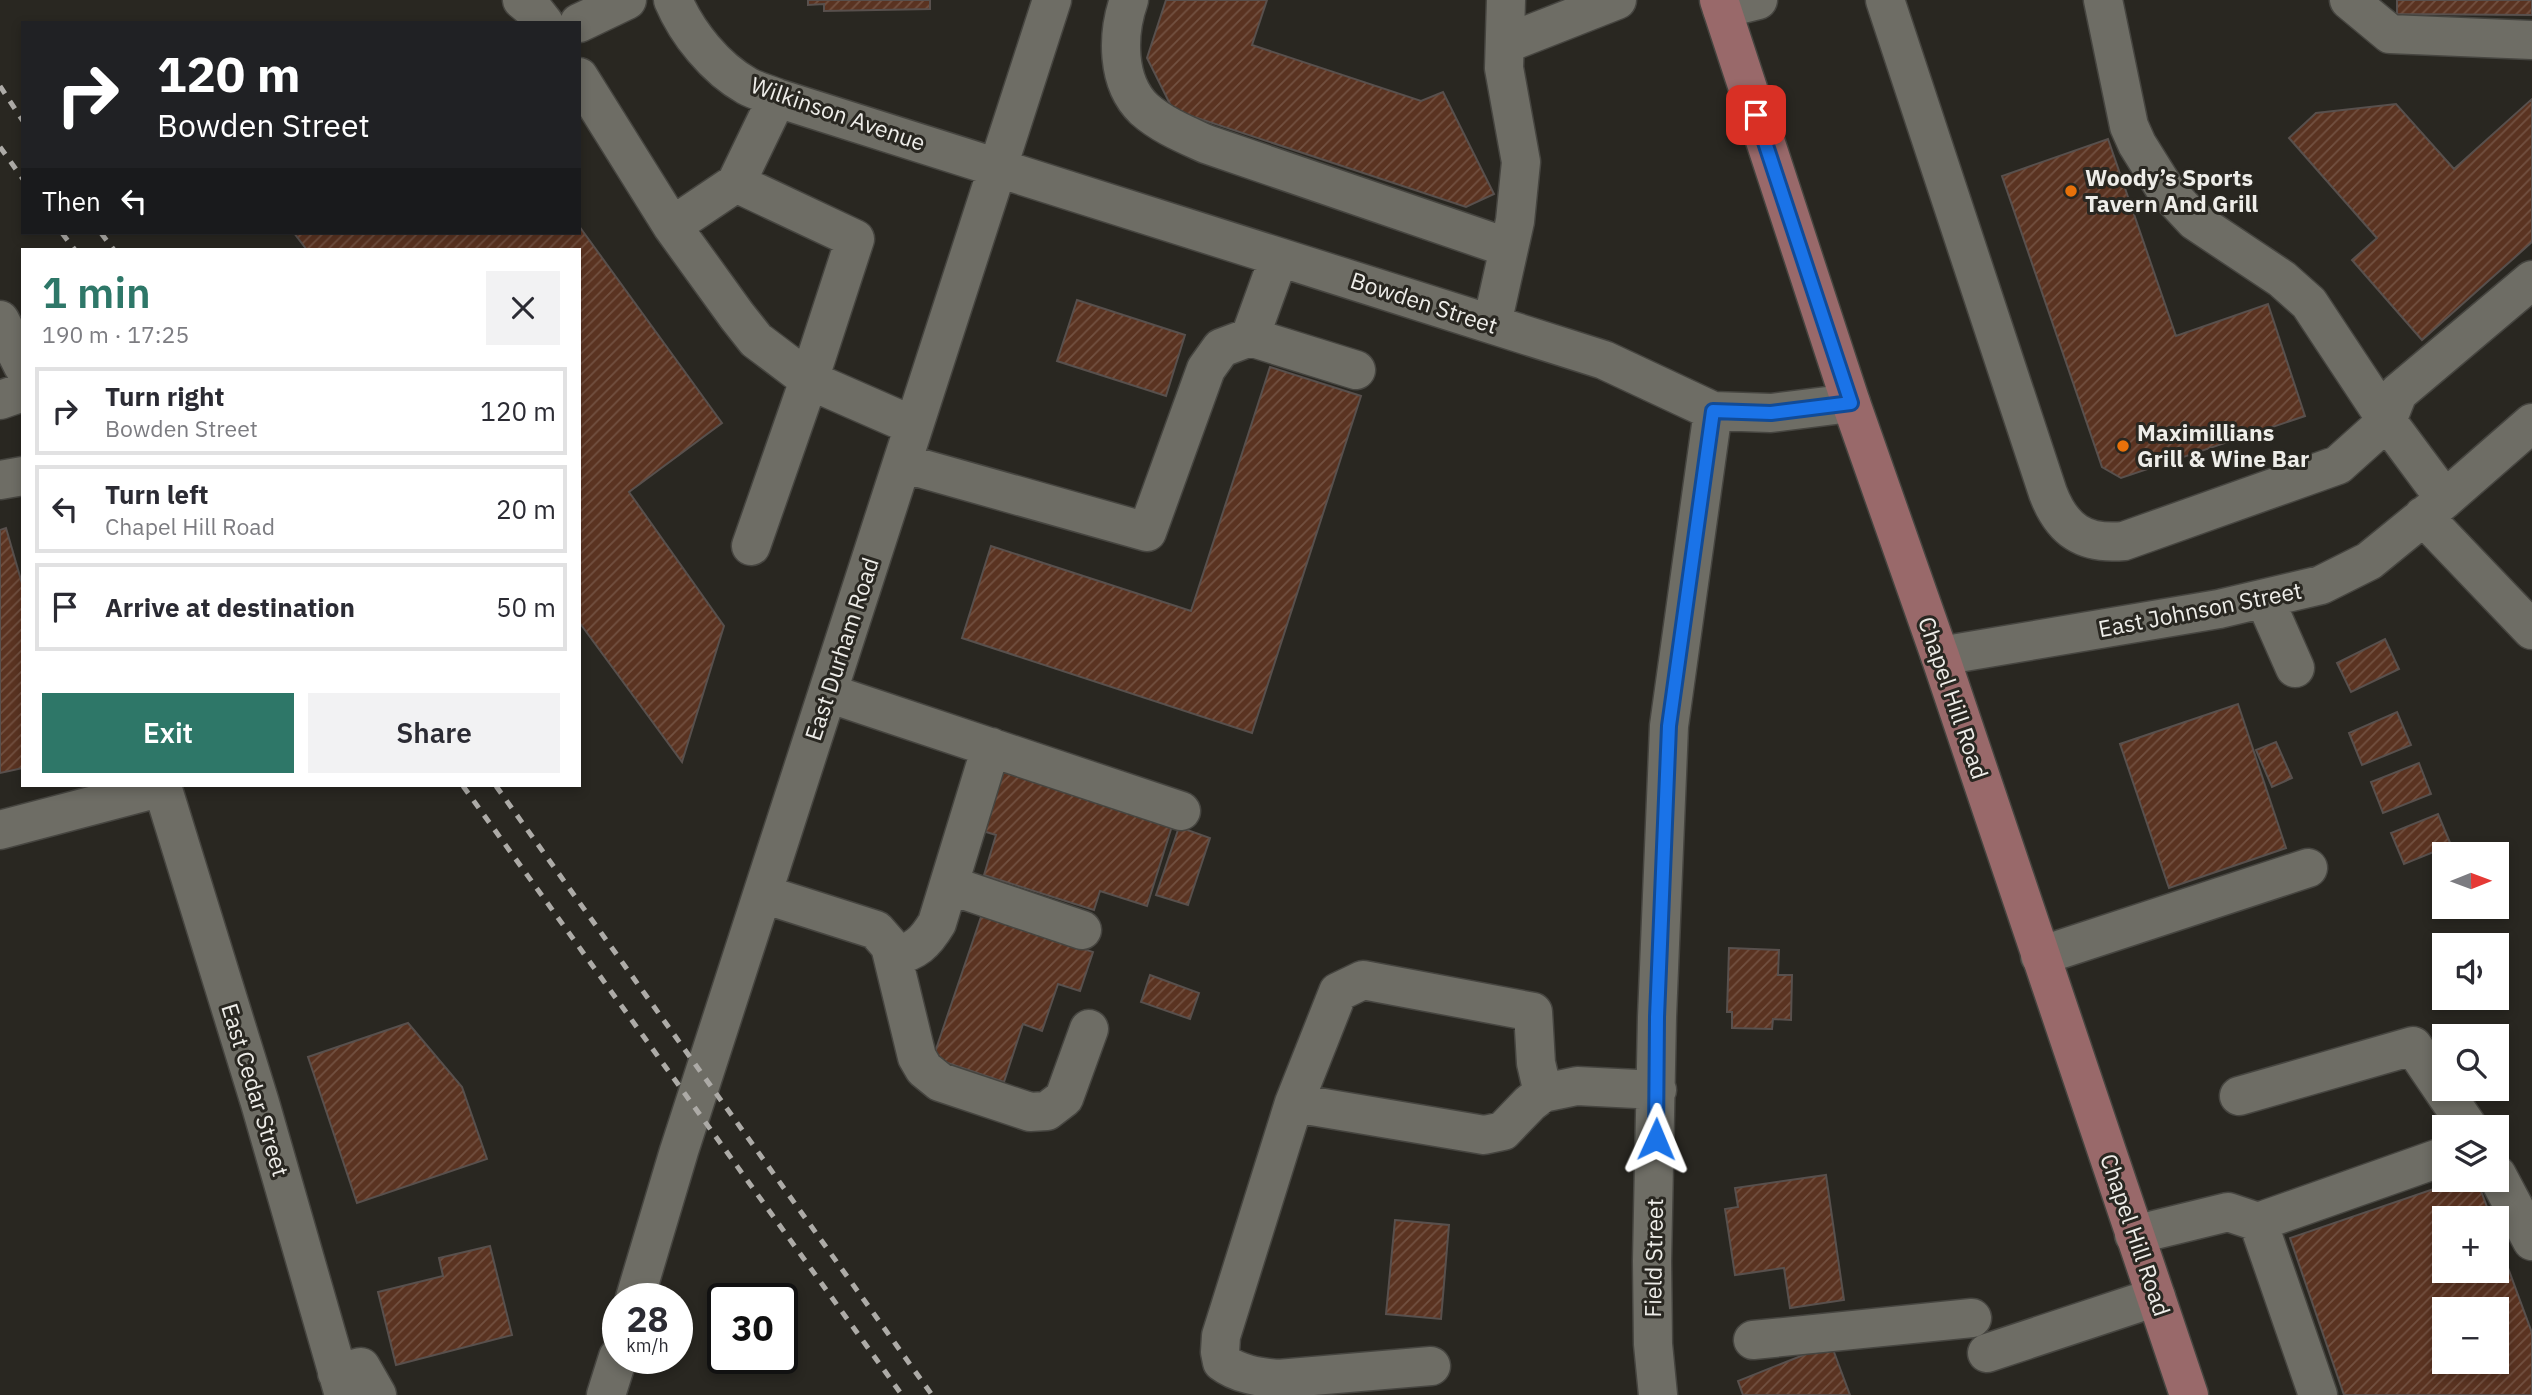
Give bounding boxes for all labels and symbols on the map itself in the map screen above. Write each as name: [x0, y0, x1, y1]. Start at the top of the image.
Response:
street label: Wilkinson Avenue: [747, 69, 930, 157]
pin: [1726, 85, 1786, 145]
place label: Woody’s Sports Tavern And Grill: [2085, 162, 2258, 218]
marker: Woody’s Sports Tavern And Grill: [2063, 183, 2079, 199]
street label: Bowden Street: [1347, 264, 1502, 340]
place label: Maximillians Grill & Wine Bar: [2137, 417, 2309, 473]
marker: Maximillians Grill & Wine Bar: [2115, 438, 2131, 454]
street label: East Durham Road: [797, 553, 885, 744]
street label: East Johnson Street: [2096, 575, 2304, 643]
street label: Chapel Hill Road: [1912, 612, 1996, 783]
north arrow: [2432, 842, 2510, 919]
street label: East Cedar Street: [215, 999, 297, 1180]
position arrow: [1619, 1102, 1693, 1176]
street label: Chapel Hill Road: [2094, 1149, 2178, 1320]
street label: Field Street: [1637, 1198, 1669, 1318]
speed limit sign: 30: [707, 1283, 798, 1374]

